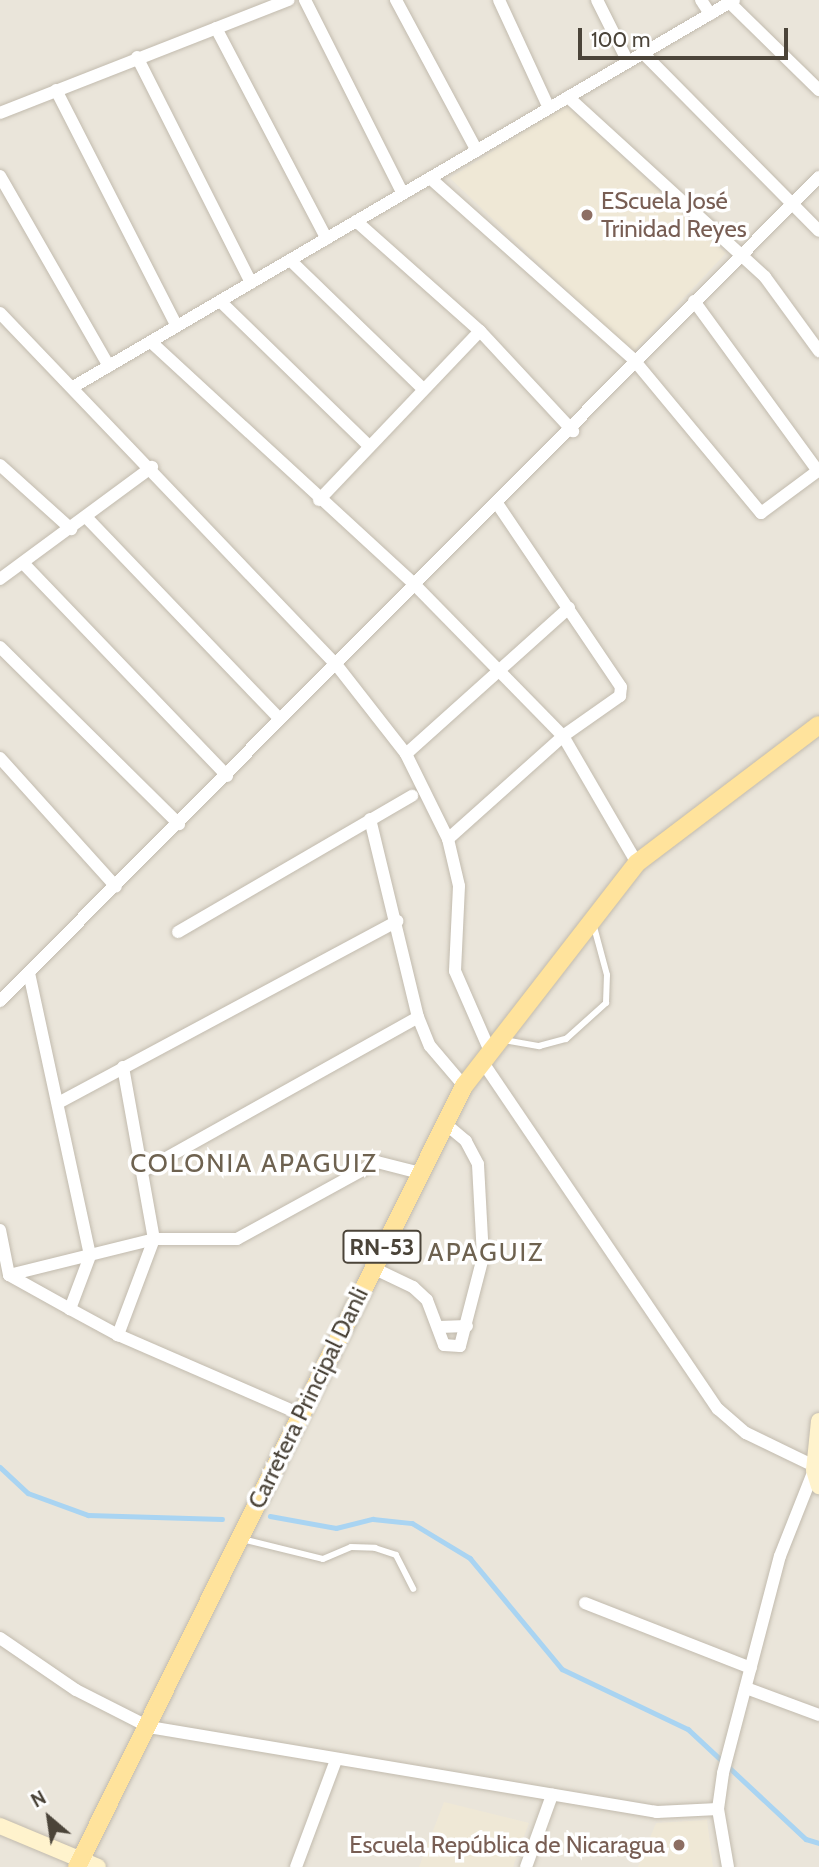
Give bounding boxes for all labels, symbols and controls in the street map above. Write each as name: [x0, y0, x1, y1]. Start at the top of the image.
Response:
scale bar: [581, 14, 791, 58]
text: 100 m: [591, 27, 650, 52]
place label: EScuela José Trinidad Reyes: [601, 187, 747, 243]
marker: EScuela José Trinidad Reyes: [579, 207, 595, 223]
district label: COLONIA APAGUIZ: [132, 1148, 376, 1180]
road number: RN-53: [342, 1228, 422, 1266]
district label: APAGUIZ: [428, 1237, 544, 1269]
street label: Carretera Principal Danli: [242, 1283, 374, 1513]
north arrow: [14, 1783, 84, 1853]
text: N: [27, 1786, 50, 1813]
place label: Escuela República de Nicaragua: [349, 1831, 665, 1859]
marker: Escuela República de Nicaragua: [671, 1837, 687, 1853]

